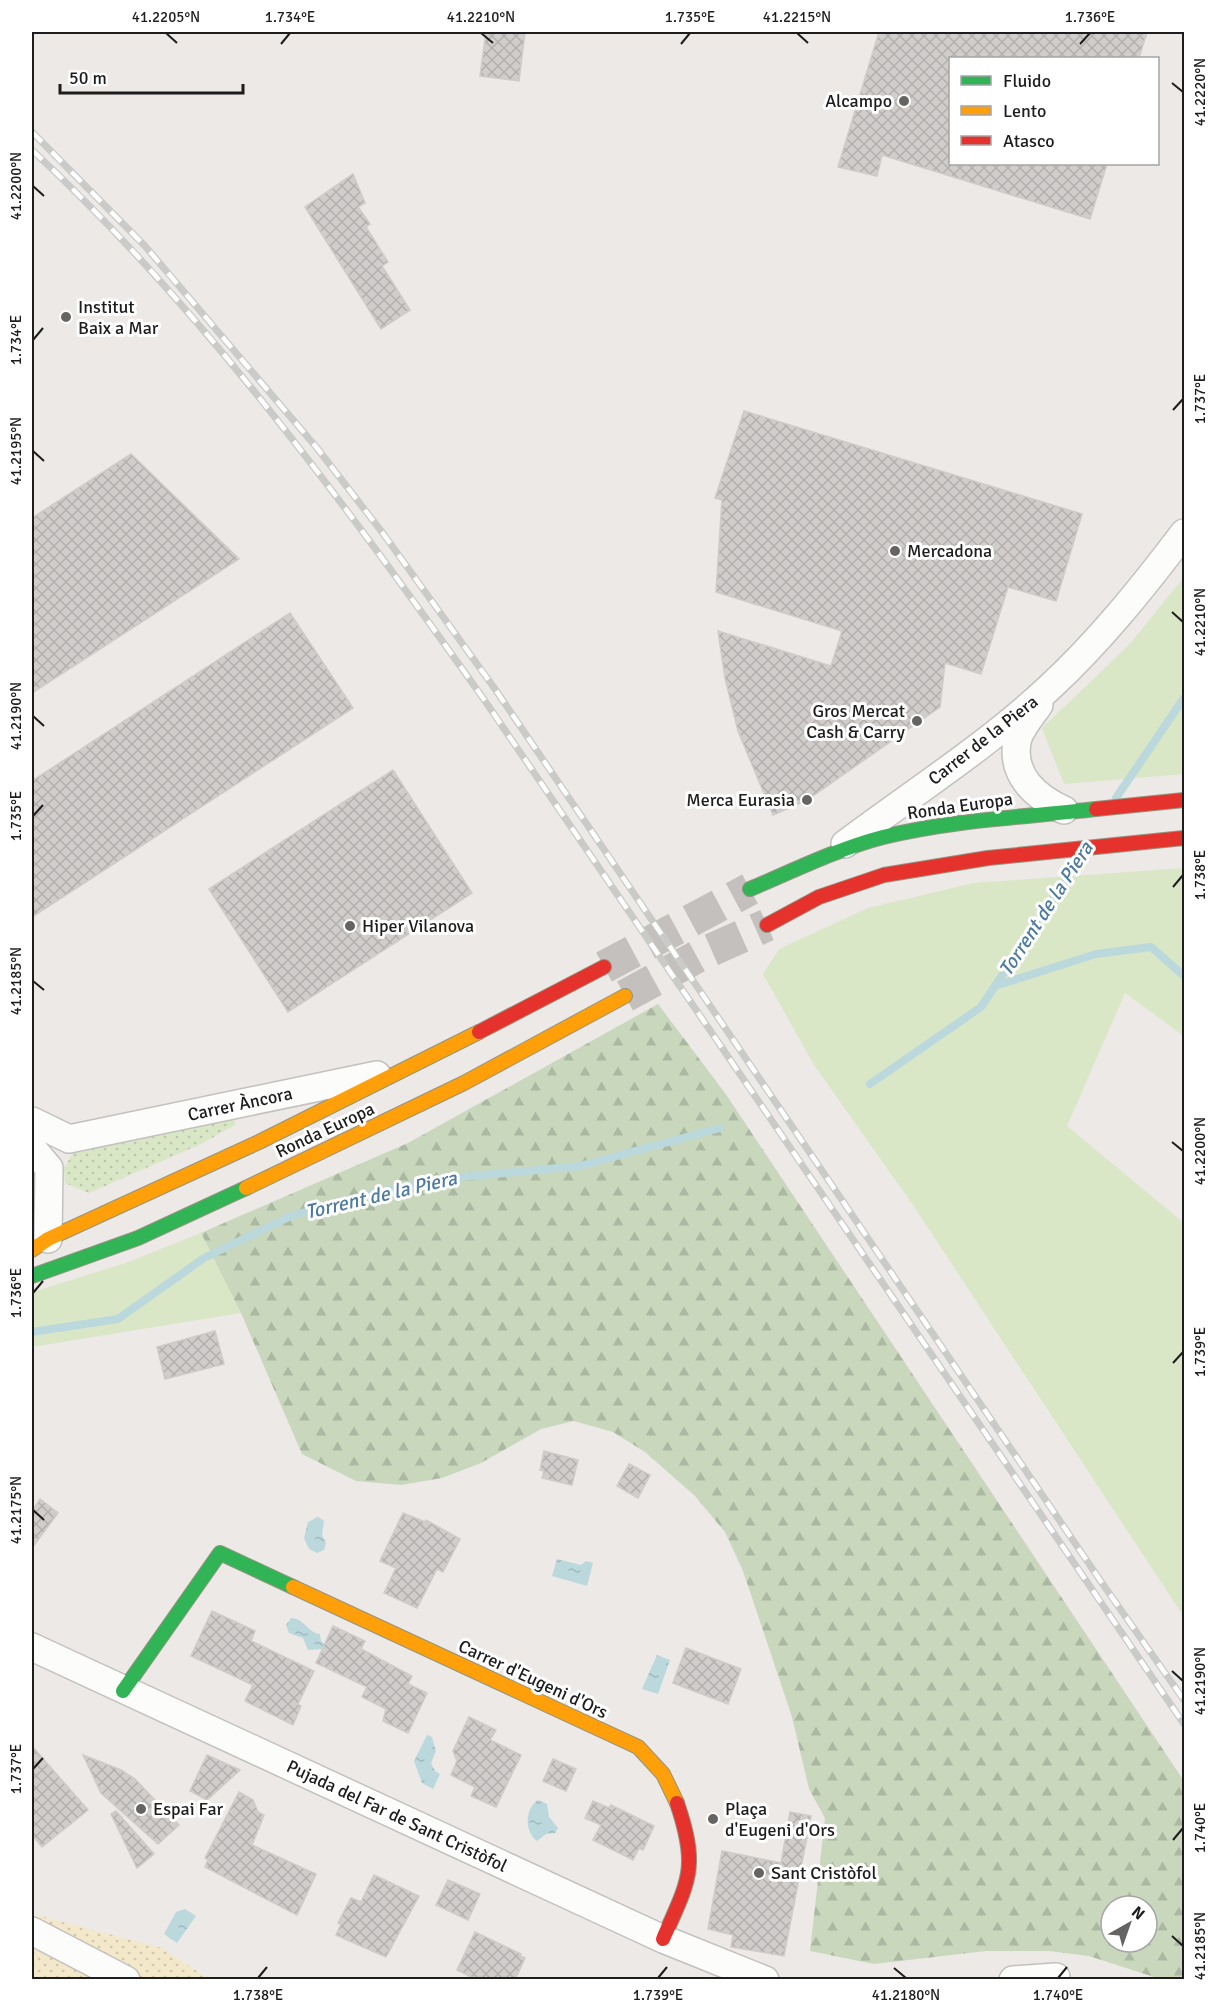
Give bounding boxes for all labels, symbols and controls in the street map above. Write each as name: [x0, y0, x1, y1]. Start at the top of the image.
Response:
text: 41.2205°N: [132, 8, 200, 26]
text: 1.734°E: [265, 8, 315, 26]
text: 41.2210°N: [447, 8, 515, 26]
text: 1.735°E: [665, 8, 715, 26]
text: 41.2215°N: [763, 8, 831, 26]
text: 1.736°E: [1065, 8, 1115, 26]
scale bar: [60, 57, 243, 95]
legend: [949, 57, 1159, 165]
text: 41.2220°N: [1191, 58, 1209, 126]
text: 50 m: [69, 67, 107, 89]
text: Fluido: [1003, 70, 1051, 92]
place label: Alcampo: [825, 90, 892, 112]
marker: Alcampo: [897, 94, 911, 108]
text: Lento: [1003, 100, 1046, 122]
text: Atasco: [1003, 130, 1055, 152]
text: 41.2200°N: [7, 152, 25, 220]
place label: Institut Baix a Mar: [78, 296, 159, 339]
marker: Institut Baix a Mar: [59, 310, 73, 324]
text: 1.734°E: [7, 315, 25, 365]
text: 1.737°E: [1191, 374, 1209, 424]
text: 41.2195°N: [7, 417, 25, 485]
place label: Mercadona: [907, 540, 992, 562]
marker: Mercadona: [888, 544, 902, 558]
text: 41.2210°N: [1191, 588, 1209, 656]
text: 41.2190°N: [7, 682, 25, 750]
street label: Carrer de la Piera: [924, 690, 1042, 790]
place label: Gros Mercat Cash & Carry: [806, 700, 906, 743]
marker: Gros Mercat Cash & Carry: [910, 714, 924, 728]
street label: Ronda Europa: [906, 788, 1014, 824]
place label: Merca Eurasia: [686, 789, 795, 811]
text: 1.735°E: [7, 791, 25, 841]
marker: Merca Eurasia: [800, 793, 814, 807]
water label: Torrent de la Piera: [993, 837, 1099, 981]
text: 1.738°E: [1191, 850, 1209, 900]
place label: Hiper Vilanova: [362, 915, 474, 937]
marker: Hiper Vilanova: [343, 919, 357, 933]
text: 41.2185°N: [7, 947, 25, 1015]
street label: Carrer Àncora: [186, 1082, 294, 1126]
street label: Ronda Europa: [272, 1098, 378, 1162]
text: 41.2200°N: [1191, 1117, 1209, 1185]
water label: Torrent de la Piera: [303, 1165, 460, 1225]
text: 1.736°E: [7, 1268, 25, 1318]
text: 1.739°E: [1191, 1327, 1209, 1377]
text: 41.2175°N: [7, 1476, 25, 1544]
street label: Carrer d'Eugeni d'Ors: [455, 1635, 611, 1723]
text: 41.2190°N: [1191, 1647, 1209, 1715]
text: 1.737°E: [7, 1744, 25, 1794]
street label: Pujada del Far de Sant Cristòfol: [283, 1755, 511, 1877]
place label: Espai Far: [153, 1798, 224, 1820]
place label: Plaça d'Eugeni d'Ors: [725, 1798, 835, 1841]
marker: Espai Far: [134, 1802, 148, 1816]
text: 1.740°E: [1191, 1803, 1209, 1853]
marker: Plaça d'Eugeni d'Ors: [706, 1812, 720, 1826]
place label: Sant Cristòfol: [771, 1862, 877, 1884]
marker: Sant Cristòfol: [752, 1866, 766, 1880]
north arrow: [1099, 1894, 1159, 1954]
text: N: [1127, 1902, 1149, 1925]
text: 41.2185°N: [1191, 1912, 1209, 1980]
text: 1.738°E: [233, 1986, 283, 2004]
text: 1.739°E: [633, 1986, 683, 2004]
text: 41.2180°N: [872, 1986, 940, 2004]
text: 1.740°E: [1033, 1986, 1083, 2004]

